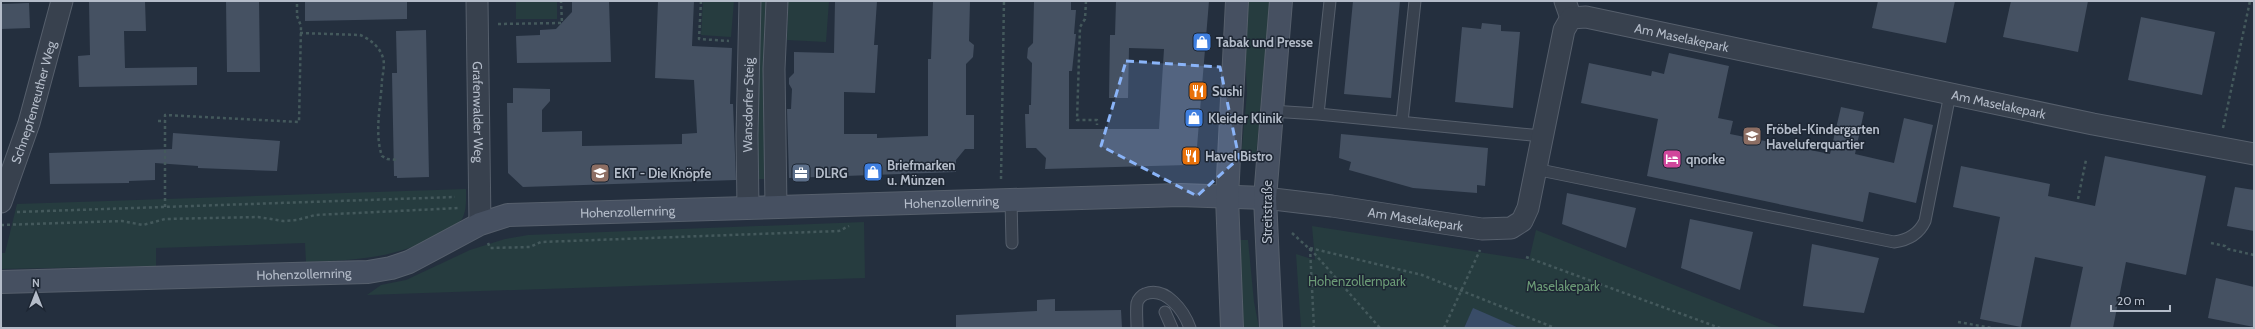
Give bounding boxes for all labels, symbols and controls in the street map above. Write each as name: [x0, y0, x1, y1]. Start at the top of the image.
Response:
street label: Am Maselakepark: [1633, 19, 1731, 55]
shop icon: Tabak und Presse: [1191, 31, 1213, 53]
place label: Tabak und Presse: [1216, 34, 1313, 50]
street label: Schnepfenreuther Weg: [7, 39, 59, 166]
street label: Wansdorfer Steig: [739, 57, 757, 152]
street label: Grafenwalder Weg: [470, 61, 487, 163]
restaurant icon: Sushi: [1187, 80, 1209, 102]
place label: Sushi: [1212, 83, 1242, 99]
street label: Am Maselakepark: [1950, 86, 2048, 122]
shop icon: Kleider Klinik: [1183, 107, 1205, 129]
place label: Kleider Klinik: [1208, 110, 1283, 126]
place label: Fröbel-Kindergarten Haveluferquartier: [1766, 121, 1880, 152]
school or university icon: Fröbel-Kindergarten Haveluferquartier: [1741, 125, 1763, 147]
restaurant icon: Havel Bistro: [1180, 145, 1202, 167]
place label: Havel Bistro: [1205, 148, 1273, 164]
hotel icon: qnorke: [1661, 148, 1683, 170]
place label: qnorke: [1686, 151, 1725, 167]
place label: Briefmarken u. Münzen: [887, 157, 956, 188]
shop icon: Briefmarken u. Münzen: [862, 161, 884, 183]
school or university icon: EKT - Die Knöpfe: [589, 162, 611, 184]
office icon: DLRG: [790, 162, 812, 184]
place label: EKT - Die Knöpfe: [614, 165, 711, 181]
place label: DLRG: [815, 165, 848, 181]
street label: Streitstraße: [1259, 180, 1275, 244]
street label: Hohenzollernring: [904, 192, 1000, 211]
street label: Hohenzollernring: [580, 202, 676, 221]
street label: Am Maselakepark: [1367, 204, 1464, 234]
street label: Hohenzollernring: [256, 264, 352, 283]
north arrow: [16, 273, 56, 313]
park label: Hohenzollernpark: [1308, 273, 1406, 289]
text: N: [32, 276, 40, 290]
park label: Maselakepark: [1526, 278, 1600, 294]
scale bar: [2111, 287, 2170, 313]
text: 20 m: [2117, 293, 2145, 308]

